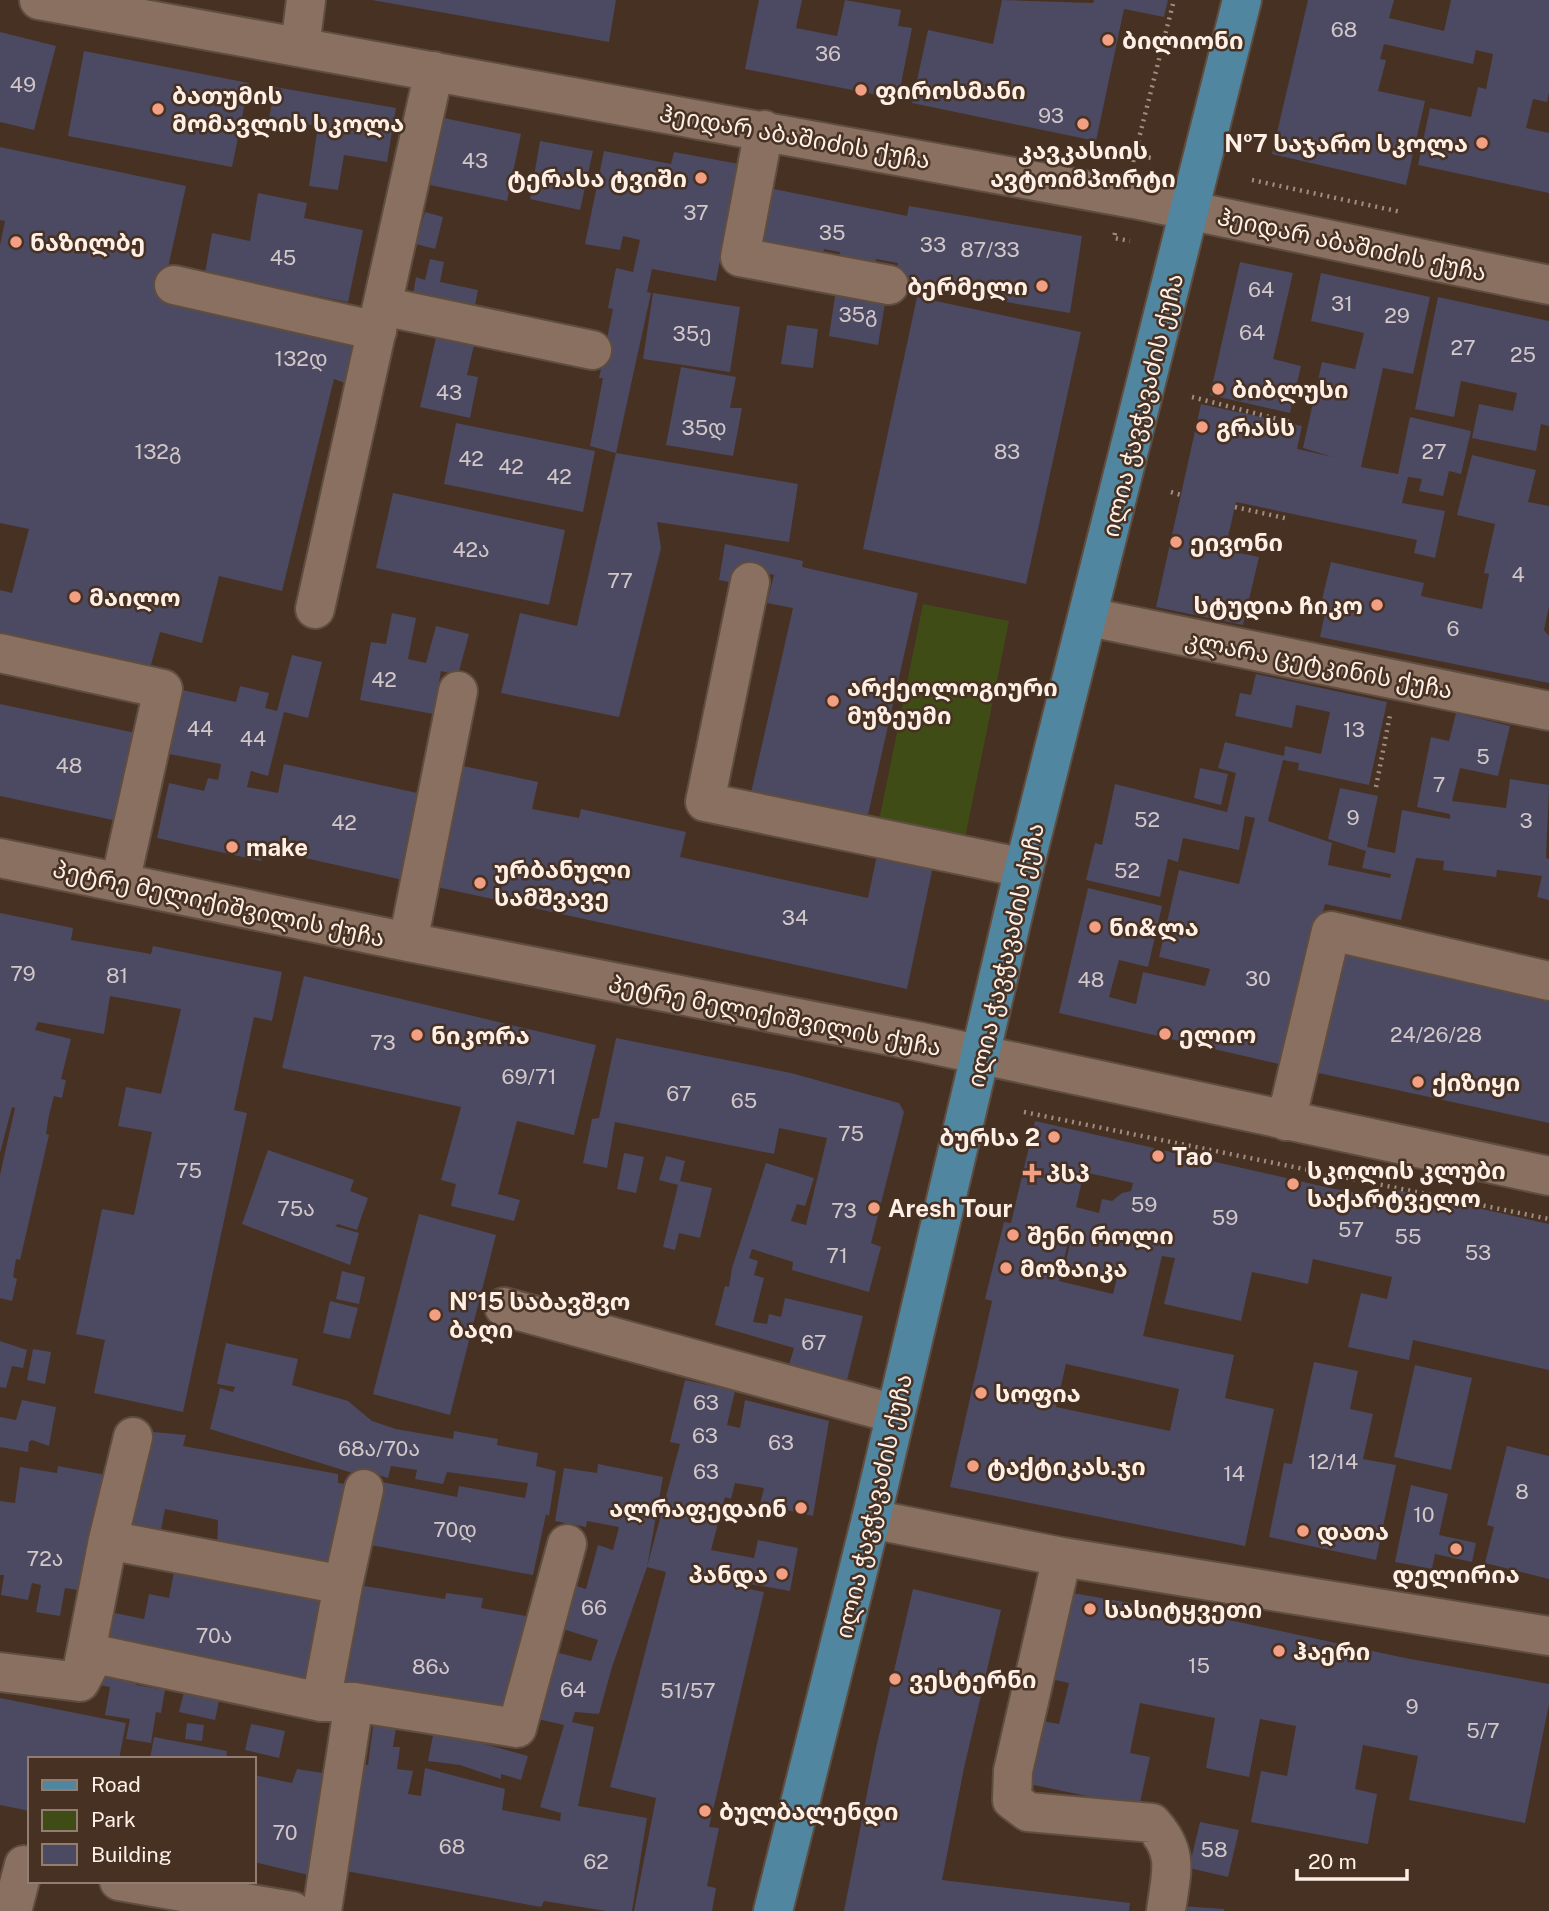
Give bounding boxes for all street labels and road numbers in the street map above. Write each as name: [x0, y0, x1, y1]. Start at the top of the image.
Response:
street label: ჰეიდარ აბაშიძის ქუჩა: [657, 98, 933, 175]
street label: ჰეიდარ აბაშიძის ქუჩა: [1215, 202, 1489, 287]
street label: ილია ჭავჭავაძის ქუჩა: [1096, 270, 1189, 540]
street label: კლარა ცეტკინის ქუჩა: [1183, 624, 1455, 705]
street label: ილია ჭავჭავაძის ქუჩა: [961, 820, 1050, 1090]
street label: პეტრე მელიქიშვილის ქუჩა: [50, 854, 387, 953]
street label: პეტრე მელიქიშვილის ქუჩა: [606, 969, 944, 1062]
street label: ილია ჭავჭავაძის ქუჩა: [829, 1371, 918, 1641]

